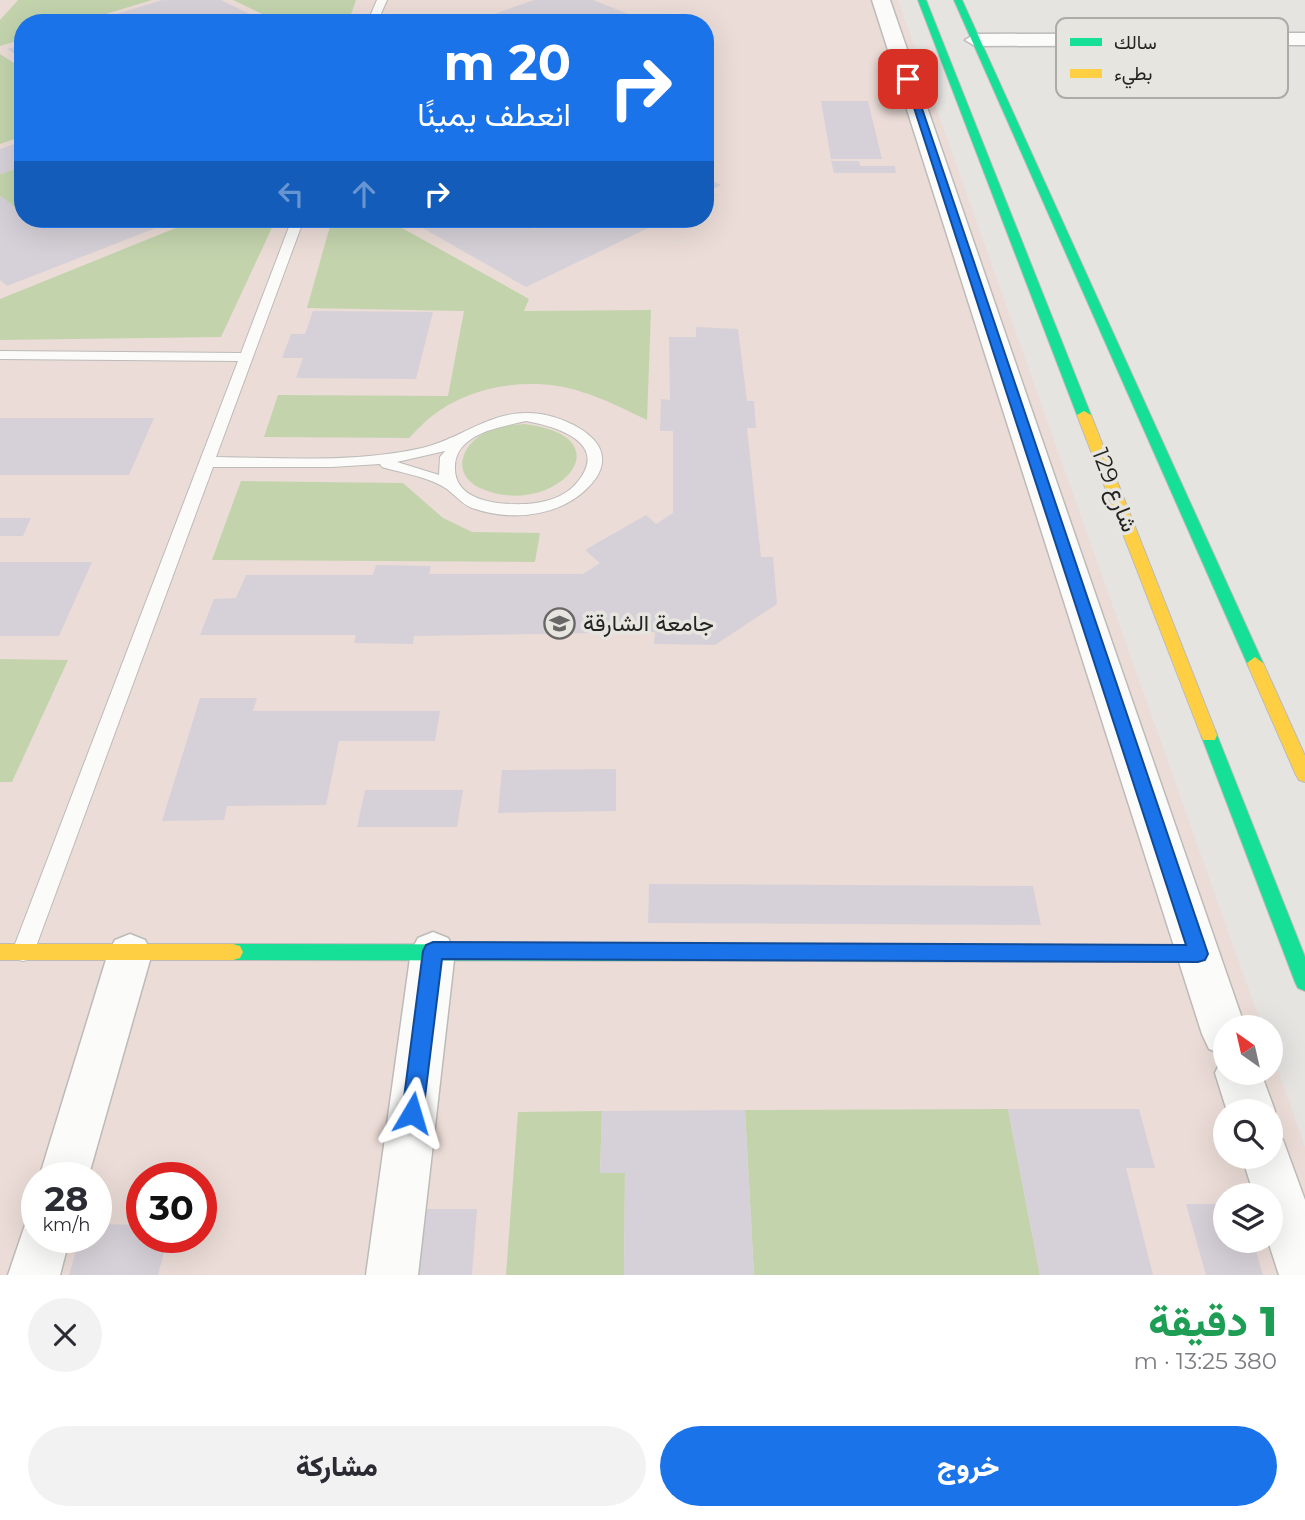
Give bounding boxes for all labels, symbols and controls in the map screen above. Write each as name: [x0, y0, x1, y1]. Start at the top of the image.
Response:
legend: [1056, 18, 1288, 98]
text: سالك: [1114, 31, 1157, 54]
text: 20 m: [444, 33, 571, 92]
icon: right: [595, 42, 686, 133]
pin: [878, 49, 938, 109]
icon: arrive: [889, 60, 927, 98]
text: بطيء: [1114, 62, 1152, 89]
text: انعطف يمينًا: [417, 95, 571, 134]
icon: left: [272, 175, 310, 213]
icon: ahead: [345, 175, 383, 213]
icon: right: [418, 175, 456, 213]
street label: شارع 129: [1084, 444, 1144, 537]
school or university icon: جامعة الشارقة: [543, 606, 577, 640]
place label: جامعة الشارقة: [583, 609, 714, 638]
north arrow: [1213, 1015, 1283, 1085]
map controls: [1213, 1015, 1283, 1253]
position arrow: [375, 1076, 449, 1150]
button: search: [1213, 1099, 1283, 1169]
speed limit sign: 30: [126, 1162, 217, 1253]
text: 28: [45, 1177, 88, 1220]
button: layers: [1213, 1183, 1283, 1253]
text: km/h: [42, 1214, 91, 1236]
text: 1 دقيقة: [1148, 1295, 1277, 1347]
button: close: [28, 1298, 102, 1372]
text: 380 m · 13:25: [1134, 1347, 1277, 1375]
button: مشاركة: [28, 1426, 646, 1506]
button: خروج: [660, 1426, 1277, 1506]

